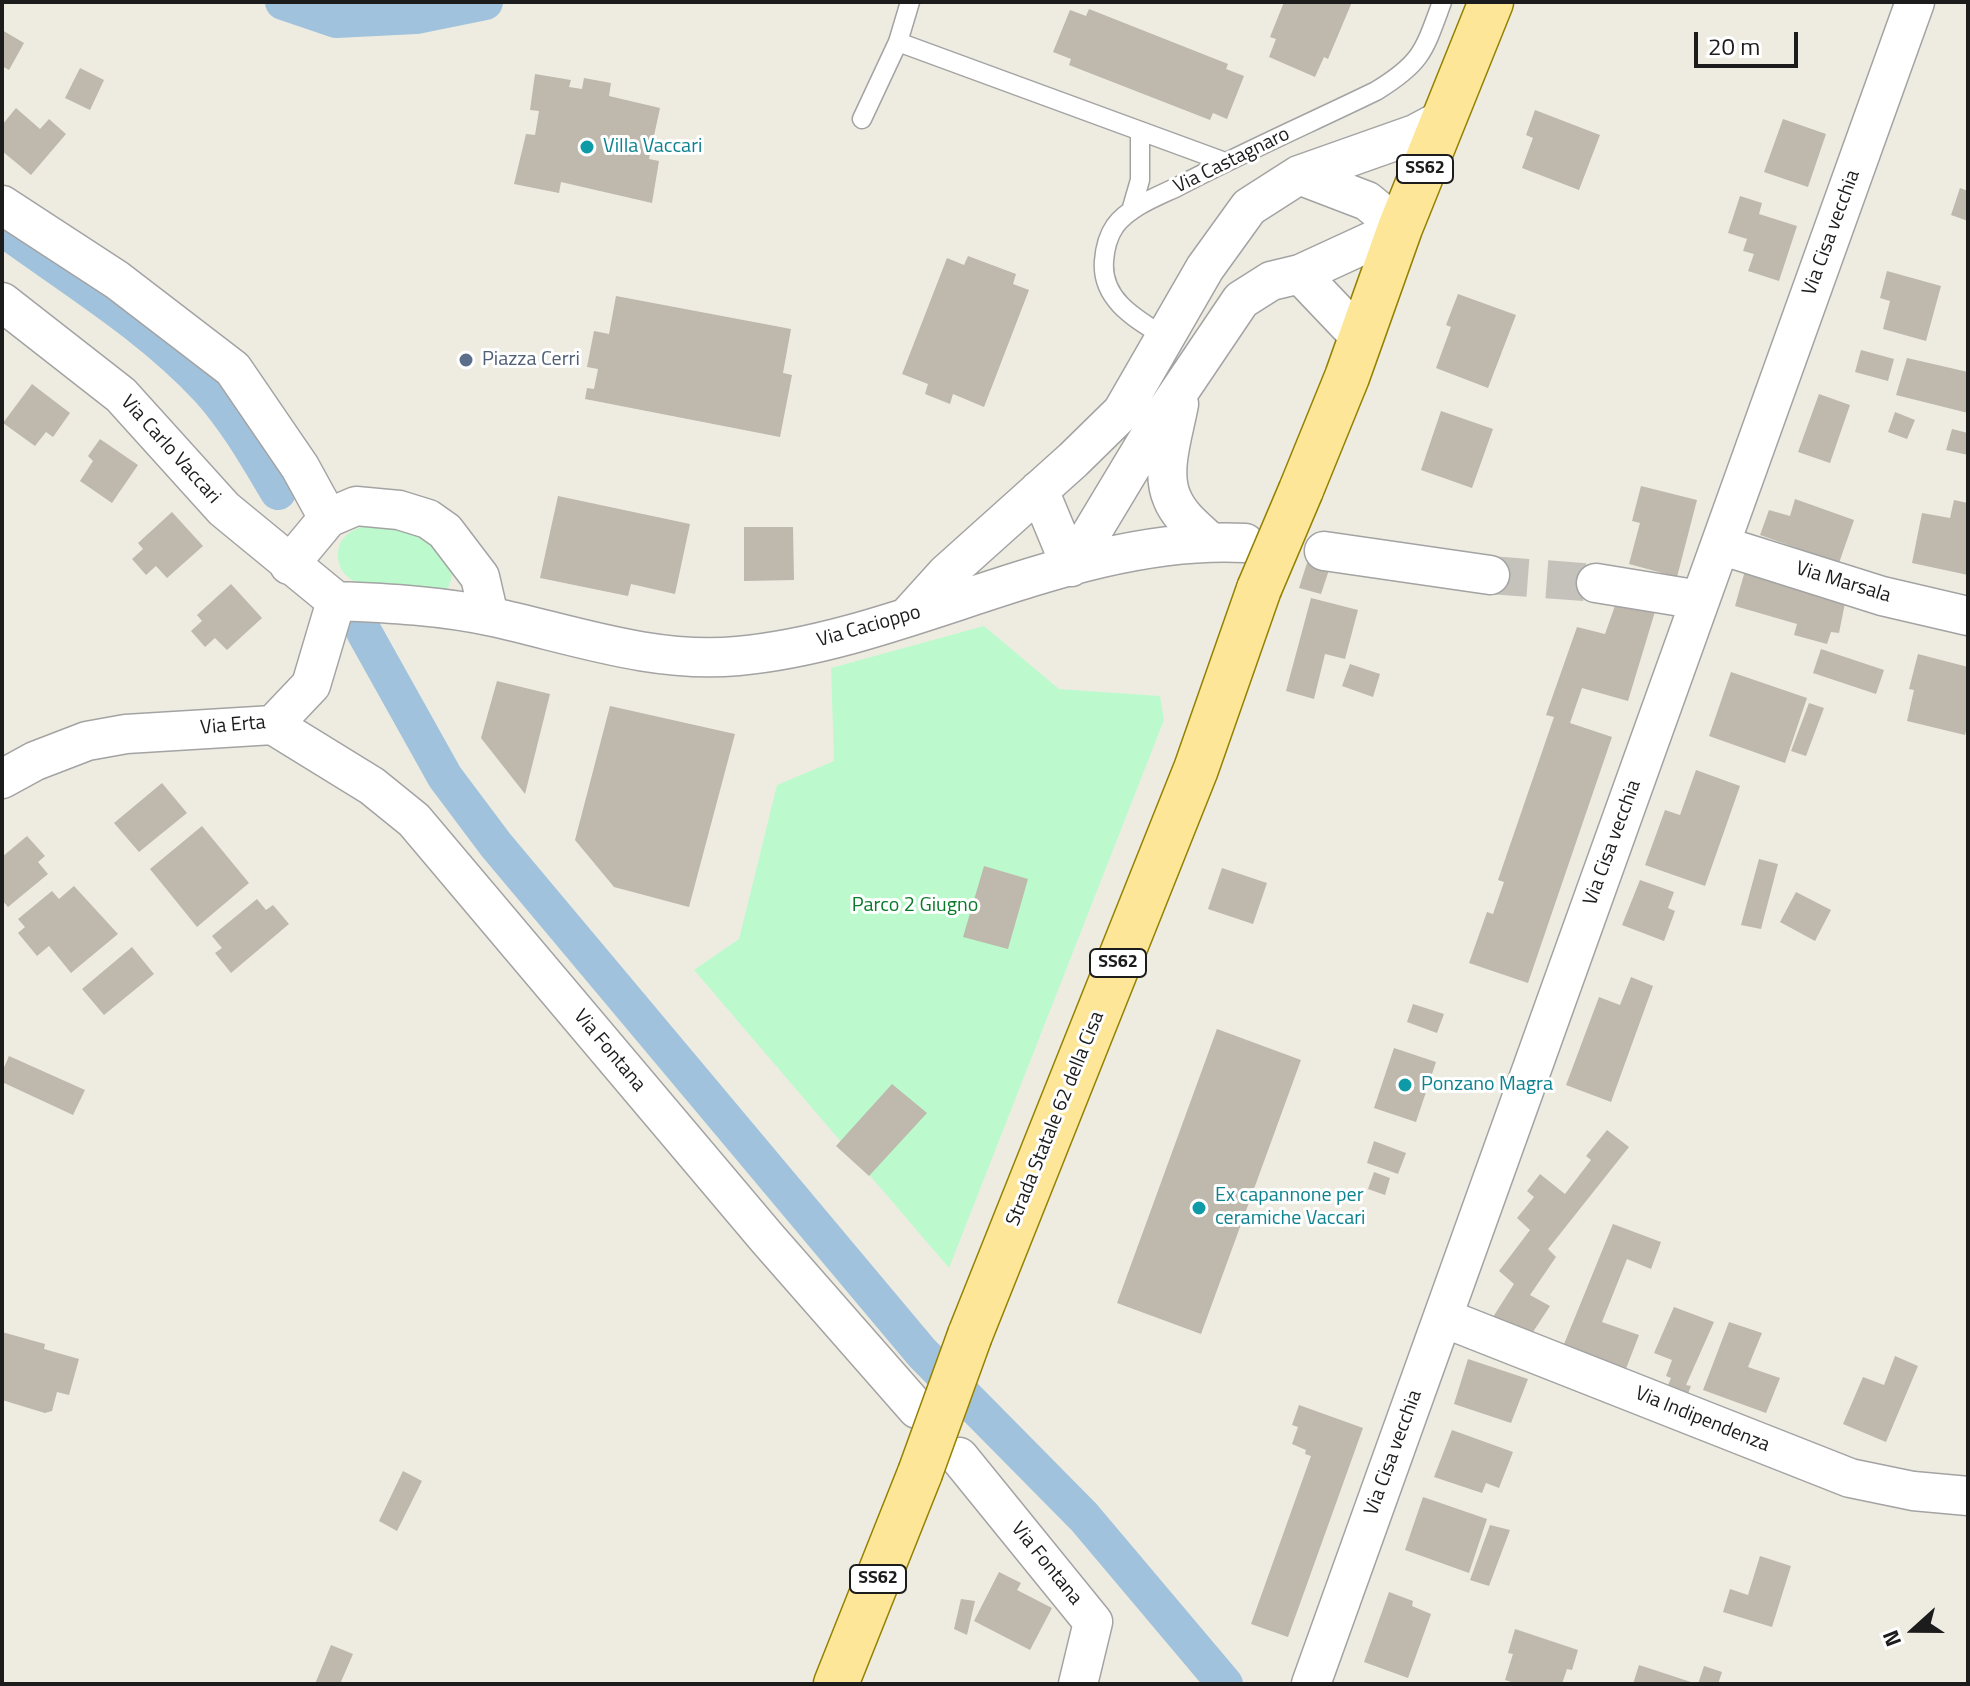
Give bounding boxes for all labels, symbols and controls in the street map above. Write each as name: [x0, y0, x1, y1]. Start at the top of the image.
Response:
scale bar: [1698, 16, 1802, 66]
text: 20 m: [1708, 28, 1760, 64]
street label: Via Castagnaro: [1170, 123, 1294, 199]
place label: Villa Vaccari: [603, 135, 702, 159]
marker: Villa Vaccari: [578, 138, 596, 156]
road number: SS62: [1397, 155, 1453, 183]
street label: Via Cisa vecchia: [1798, 167, 1866, 299]
place label: Piazza Cerri: [482, 348, 580, 372]
marker: Piazza Cerri: [457, 351, 475, 369]
street label: Via Carlo Vaccari: [115, 391, 225, 509]
street label: Via Marsala: [1793, 557, 1893, 609]
street label: Via Cacioppo: [814, 601, 924, 653]
street label: Via Erta: [199, 711, 267, 741]
street label: Via Cisa vecchia: [1579, 777, 1647, 909]
park label: Parco 2 Giugno: [852, 894, 978, 918]
road number: SS62: [1090, 949, 1146, 977]
street label: Via Fontana: [568, 1005, 650, 1097]
street label: Strada Statale 62 della Cisa: [1002, 1008, 1110, 1230]
place label: Ponzano Magra: [1421, 1073, 1553, 1097]
marker: Ponzano Magra: [1396, 1076, 1414, 1094]
place label: Ex capannone per ceramiche Vaccari: [1215, 1184, 1365, 1231]
marker: Ex capannone per ceramiche Vaccari: [1190, 1199, 1208, 1217]
street label: Via Indipendenza: [1631, 1382, 1773, 1458]
street label: Via Cisa vecchia: [1360, 1387, 1428, 1519]
street label: Via Fontana: [1005, 1518, 1087, 1610]
road number: SS62: [850, 1565, 906, 1593]
north arrow: [1874, 1590, 1954, 1670]
text: N: [1873, 1625, 1910, 1652]

